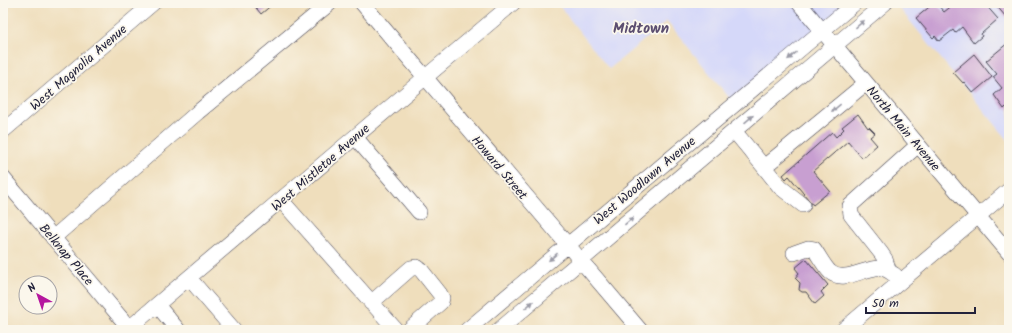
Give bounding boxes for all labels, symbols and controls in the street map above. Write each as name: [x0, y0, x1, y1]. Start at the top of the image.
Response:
district label: Midtown: [613, 17, 669, 41]
street label: West Magnolia Avenue: [26, 20, 132, 116]
one-way arrow: [854, 20, 865, 29]
one-way arrow: [787, 51, 797, 60]
street label: North Main Avenue: [861, 82, 945, 176]
one-way arrow: [831, 103, 842, 112]
one-way arrow: [744, 115, 755, 124]
street label: West Mistletoe Avenue: [267, 119, 375, 217]
street label: Howard Street: [466, 131, 533, 205]
street label: West Woodlawn Avenue: [589, 132, 701, 231]
one-way arrow: [623, 217, 634, 226]
street label: Belknap Place: [33, 219, 98, 291]
one-way arrow: [548, 253, 559, 262]
north arrow: [18, 275, 58, 315]
text: N: [24, 279, 41, 297]
scale bar: [866, 289, 975, 315]
text: 50 m: [872, 294, 899, 313]
one-way arrow: [524, 300, 535, 309]

